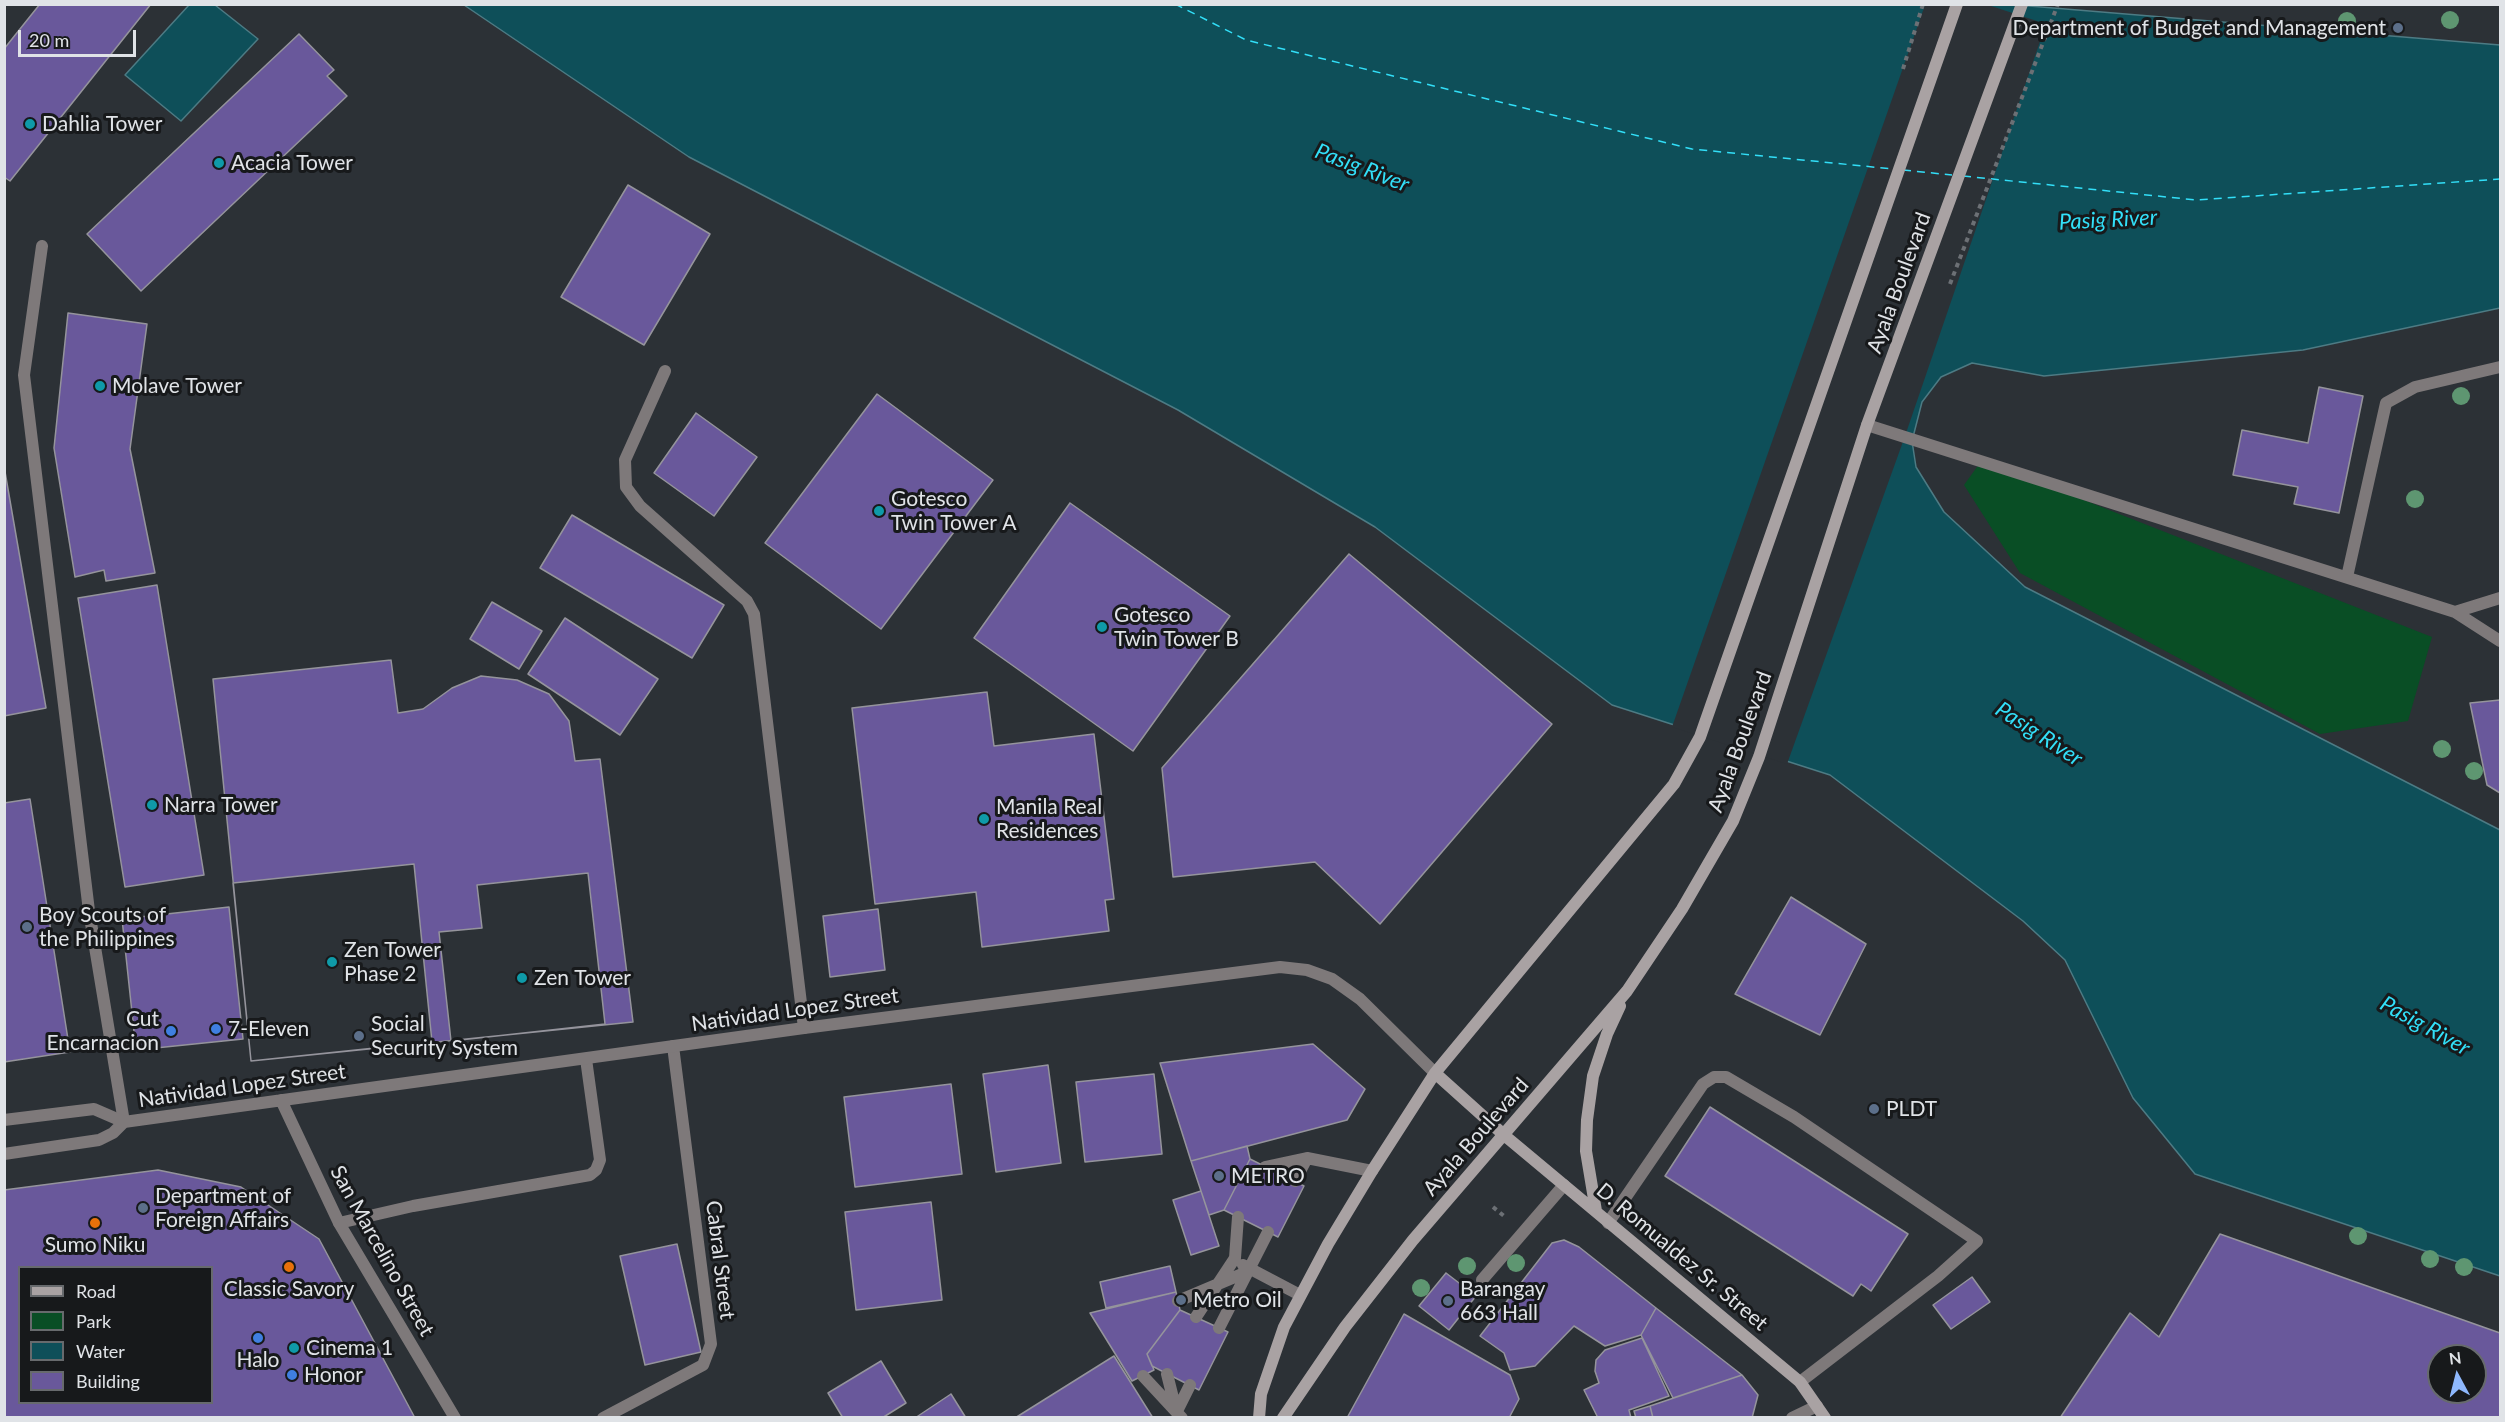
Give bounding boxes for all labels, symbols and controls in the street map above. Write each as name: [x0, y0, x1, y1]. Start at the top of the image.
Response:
place label: Department of Budget and Management: [2013, 15, 2386, 41]
scale bar: [21, 18, 140, 56]
marker: Department of Budget and Management: [2391, 21, 2405, 35]
text: 20 m: [29, 29, 69, 51]
place label: Dahlia Tower: [42, 111, 162, 137]
marker: Dahlia Tower: [23, 117, 37, 131]
water label: Pasig River: [1311, 138, 1413, 198]
place label: Acacia Tower: [231, 150, 353, 176]
marker: Acacia Tower: [212, 156, 226, 170]
water label: Pasig River: [2058, 204, 2158, 236]
street label: Ayala Boulevard: [1862, 209, 1936, 357]
place label: Molave Tower: [112, 373, 242, 399]
marker: Molave Tower: [93, 379, 107, 393]
place label: Gotesco Twin Tower A: [891, 486, 1016, 536]
marker: Gotesco Twin Tower A: [872, 504, 886, 518]
place label: Gotesco Twin Tower B: [1114, 602, 1239, 652]
marker: Gotesco Twin Tower B: [1095, 620, 1109, 634]
street label: Ayala Boulevard: [1703, 668, 1777, 816]
water label: Pasig River: [1991, 696, 2087, 772]
place label: Narra Tower: [164, 792, 278, 818]
place label: Manila Real Residences: [996, 794, 1102, 844]
marker: Narra Tower: [145, 798, 159, 812]
marker: Manila Real Residences: [977, 812, 991, 826]
place label: Boy Scouts of the Philippines: [39, 902, 174, 952]
marker: Boy Scouts of the Philippines: [20, 920, 34, 934]
place label: Zen Tower Phase 2: [344, 937, 441, 987]
marker: Zen Tower Phase 2: [325, 955, 339, 969]
place label: Zen Tower: [534, 965, 631, 991]
marker: Zen Tower: [515, 971, 529, 985]
street label: Natividad Lopez Street: [690, 983, 900, 1037]
water label: Pasig River: [2376, 991, 2474, 1061]
place label: Cut Encarnacion: [46, 1006, 159, 1056]
place label: Social Security System: [371, 1011, 518, 1061]
place label: 7-Eleven: [228, 1016, 309, 1042]
marker: 7-Eleven: [209, 1022, 223, 1036]
marker: Cut Encarnacion: [164, 1024, 178, 1038]
marker: Social Security System: [352, 1029, 366, 1043]
street label: Natividad Lopez Street: [137, 1059, 347, 1113]
street label: Ayala Boulevard: [1418, 1073, 1534, 1201]
place label: PLDT: [1886, 1096, 1937, 1122]
marker: PLDT: [1867, 1102, 1881, 1116]
street label: San Marcelino Street: [325, 1161, 439, 1341]
place label: METRO: [1231, 1163, 1305, 1189]
marker: METRO: [1212, 1169, 1226, 1183]
street label: D. Romualdez Sr. Street: [1591, 1178, 1773, 1336]
place label: Department of Foreign Affairs: [155, 1183, 291, 1233]
street label: Cabral Street: [700, 1199, 740, 1321]
marker: Department of Foreign Affairs: [136, 1201, 150, 1215]
marker: Sumo Niku: [88, 1216, 102, 1230]
place label: Sumo Niku: [45, 1232, 145, 1258]
marker: Classic Savory: [282, 1260, 296, 1274]
legend: [18, 1266, 213, 1404]
place label: Classic Savory: [224, 1276, 354, 1302]
place label: Barangay 663 Hall: [1460, 1276, 1545, 1326]
text: Road: [76, 1280, 116, 1302]
place label: Metro Oil: [1193, 1287, 1282, 1313]
marker: Metro Oil: [1174, 1293, 1188, 1307]
marker: Barangay 663 Hall: [1441, 1294, 1455, 1308]
text: Park: [76, 1310, 111, 1332]
marker: Halo: [251, 1331, 265, 1345]
place label: Cinema 1: [306, 1335, 393, 1361]
text: Water: [76, 1340, 125, 1362]
marker: Cinema 1: [287, 1341, 301, 1355]
north arrow: [2427, 1344, 2487, 1404]
place label: Halo: [236, 1347, 280, 1373]
text: N: [2448, 1347, 2462, 1368]
place label: Honor: [304, 1362, 363, 1388]
marker: Honor: [285, 1368, 299, 1382]
text: Building: [76, 1370, 140, 1392]

